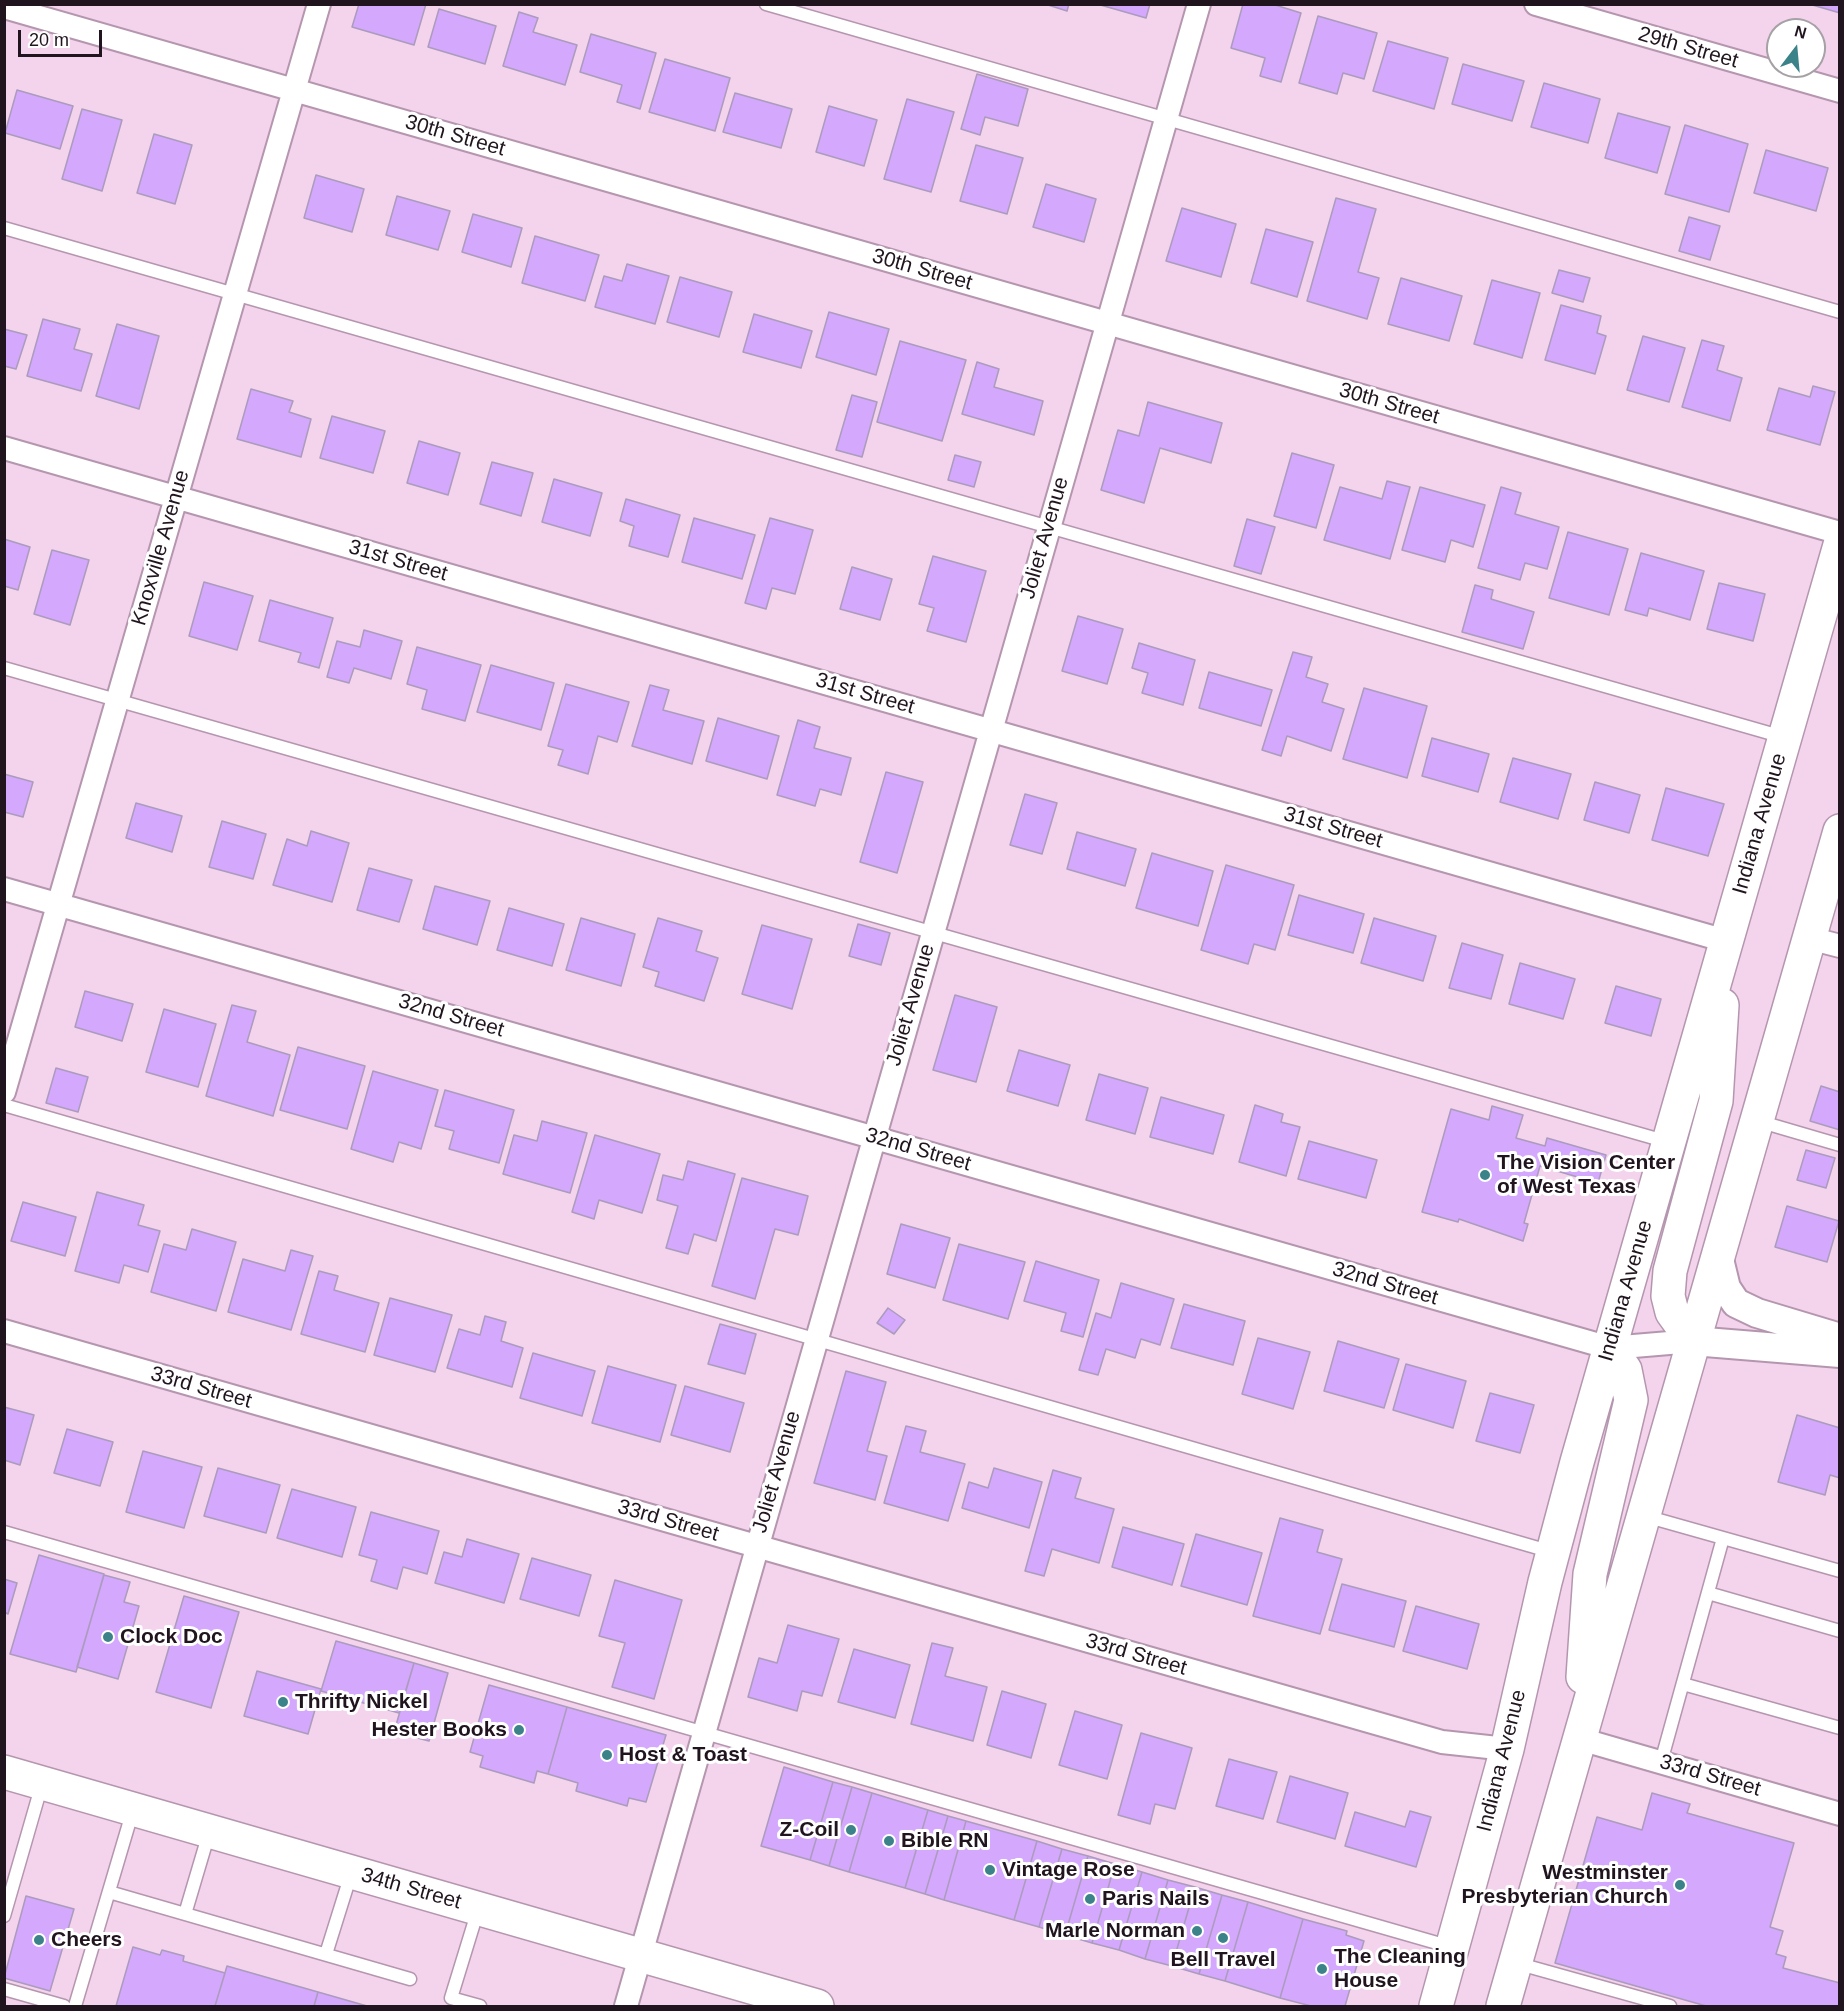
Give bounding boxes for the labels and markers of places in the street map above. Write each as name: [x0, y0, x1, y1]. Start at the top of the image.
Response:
place label: The Vision Center of West Texas: [1497, 1150, 1675, 1200]
marker: The Vision Center of West Texas: [1478, 1168, 1492, 1182]
place label: Clock Doc: [120, 1624, 223, 1650]
marker: Clock Doc: [101, 1630, 115, 1644]
place label: Thrifty Nickel: [295, 1689, 428, 1715]
marker: Thrifty Nickel: [276, 1695, 290, 1709]
place label: Hester Books: [372, 1717, 507, 1743]
marker: Hester Books: [512, 1723, 526, 1737]
place label: Host & Toast: [619, 1742, 747, 1768]
marker: Host & Toast: [600, 1748, 614, 1762]
place label: Z-Coil: [780, 1817, 839, 1843]
marker: Z-Coil: [844, 1823, 858, 1837]
place label: Bible RN: [901, 1828, 989, 1854]
marker: Bible RN: [882, 1834, 896, 1848]
place label: Vintage Rose: [1002, 1857, 1135, 1883]
place label: Westminster Presbyterian Church: [1461, 1860, 1668, 1910]
marker: Vintage Rose: [983, 1863, 997, 1877]
marker: Westminster Presbyterian Church: [1673, 1878, 1687, 1892]
place label: Paris Nails: [1102, 1886, 1209, 1912]
marker: Paris Nails: [1083, 1892, 1097, 1906]
place label: Marle Norman: [1045, 1918, 1185, 1944]
marker: Marle Norman: [1190, 1924, 1204, 1938]
place label: Cheers: [51, 1927, 122, 1953]
marker: Bell Travel: [1216, 1931, 1230, 1945]
marker: Cheers: [32, 1933, 46, 1947]
place label: The Cleaning House: [1334, 1944, 1466, 1994]
place label: Bell Travel: [1170, 1947, 1276, 1973]
marker: The Cleaning House: [1315, 1962, 1329, 1976]

